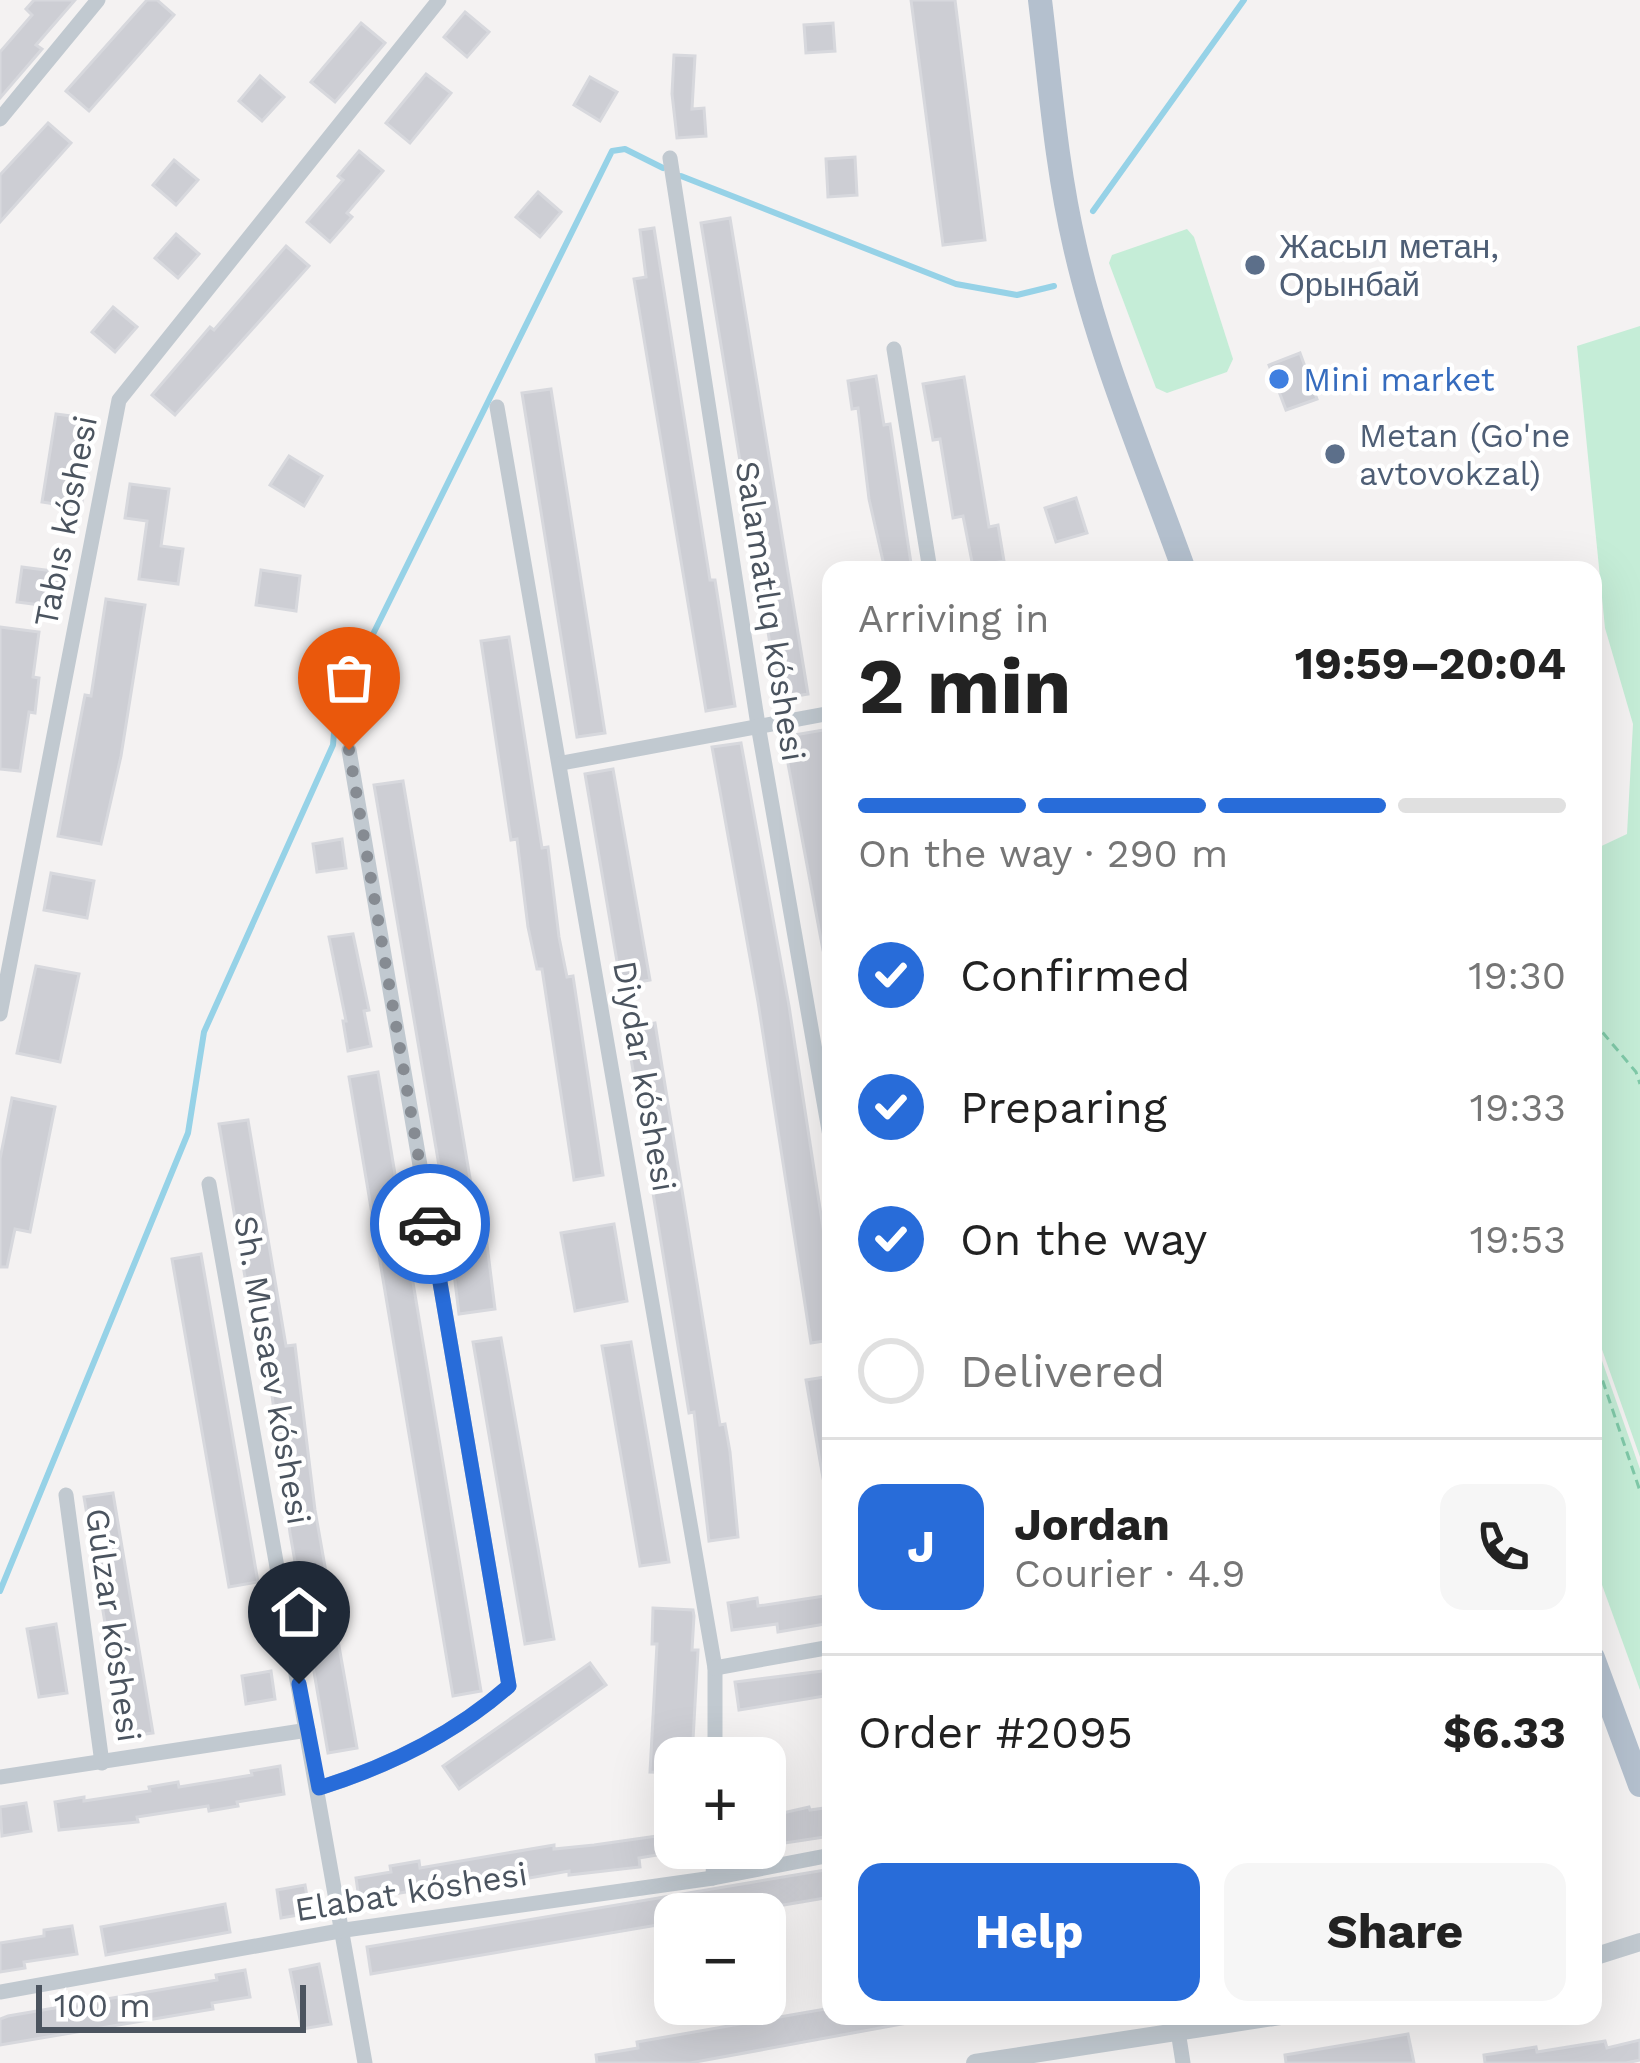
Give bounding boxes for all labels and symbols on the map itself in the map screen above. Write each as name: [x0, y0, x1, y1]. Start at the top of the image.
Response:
place label: Жасыл метан, Орынбай: [1279, 227, 1499, 304]
marker: Жасыл метан, Орынбай: [1242, 252, 1268, 278]
place label: Mini market: [1303, 360, 1495, 399]
marker: Mini market: [1266, 366, 1292, 392]
street label: Tabıs kóshesi: [26, 412, 105, 630]
place label: Metan (Go'ne avtovokzal): [1359, 416, 1570, 493]
marker: Metan (Go'ne avtovokzal): [1322, 441, 1348, 467]
street label: Salamatlıq kóshesi: [728, 458, 813, 764]
pin: [298, 627, 400, 750]
street label: Diydar kóshesi: [605, 958, 684, 1195]
courier: [370, 1164, 490, 1284]
street label: Sh. Musaev kóshesi: [226, 1213, 319, 1528]
street label: Gúlzar kóshesi: [78, 1506, 149, 1744]
pin: [248, 1561, 350, 1684]
street label: Elabat kóshesi: [292, 1854, 530, 1929]
scale bar: [36, 1979, 306, 2032]

